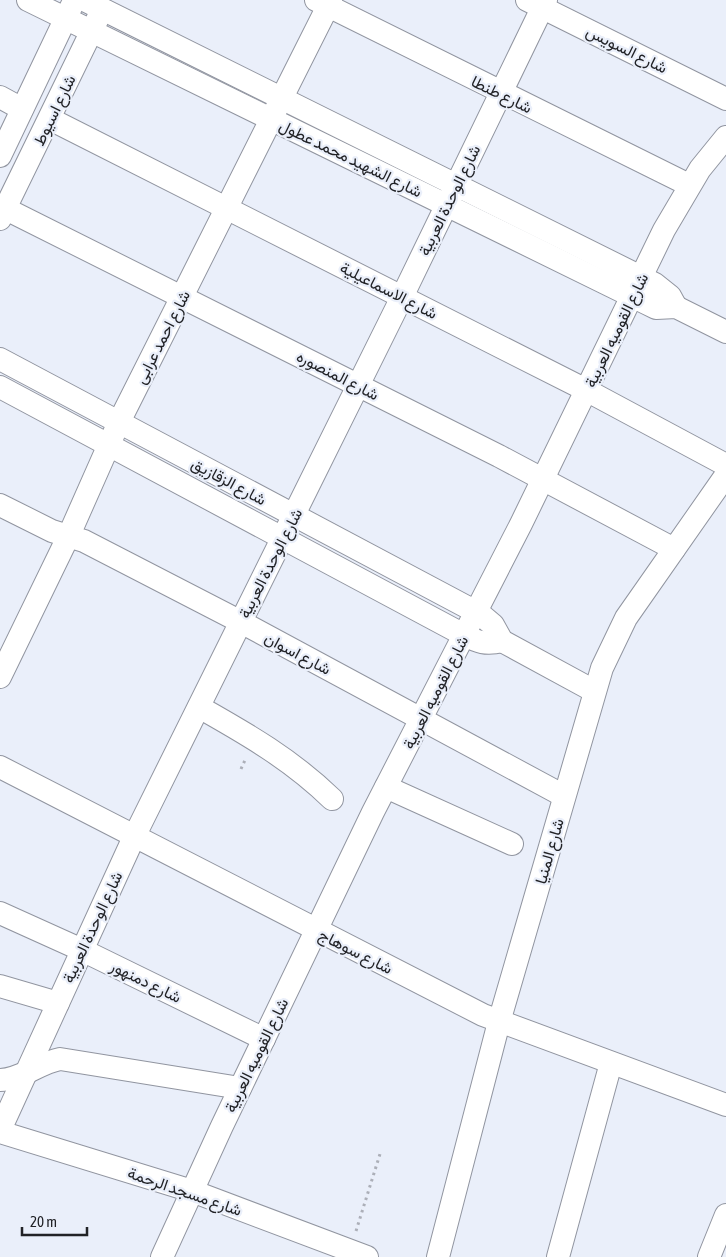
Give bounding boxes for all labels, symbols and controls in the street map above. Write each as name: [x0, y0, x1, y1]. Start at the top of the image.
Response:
street label: شارع السويس: [582, 22, 671, 79]
street label: شارع اسيوط: [29, 72, 82, 150]
street label: شارع طنطا: [467, 72, 535, 119]
street label: شارع الشهيد محمد عطول: [275, 116, 425, 203]
street label: شارع الوحدة العربية: [414, 142, 486, 260]
street label: شارع الاسماعيلية: [336, 258, 441, 325]
street label: شارع القوميه العربية: [581, 270, 654, 391]
street label: شارع احمد عرابى: [131, 287, 196, 388]
street label: شارع المنصوره: [293, 347, 382, 406]
street label: شارع الزقازيق: [187, 454, 269, 511]
street label: شارع الوحدة العربية: [235, 505, 308, 622]
street label: شارع اسوان: [260, 628, 334, 681]
street label: شارع القوميه العربية: [399, 632, 474, 753]
street label: شارع المنيا: [531, 816, 570, 887]
street label: شارع الوحدة العربية: [58, 868, 128, 987]
street label: شارع سوهاج: [315, 925, 396, 980]
street label: شارع دمنهور: [105, 956, 184, 1009]
street label: شارع القوميه العربية: [221, 995, 294, 1116]
street label: شارع مسجد الرحمة: [125, 1163, 244, 1222]
scale bar: [22, 1204, 88, 1236]
text: 20 m: [30, 1213, 57, 1230]

